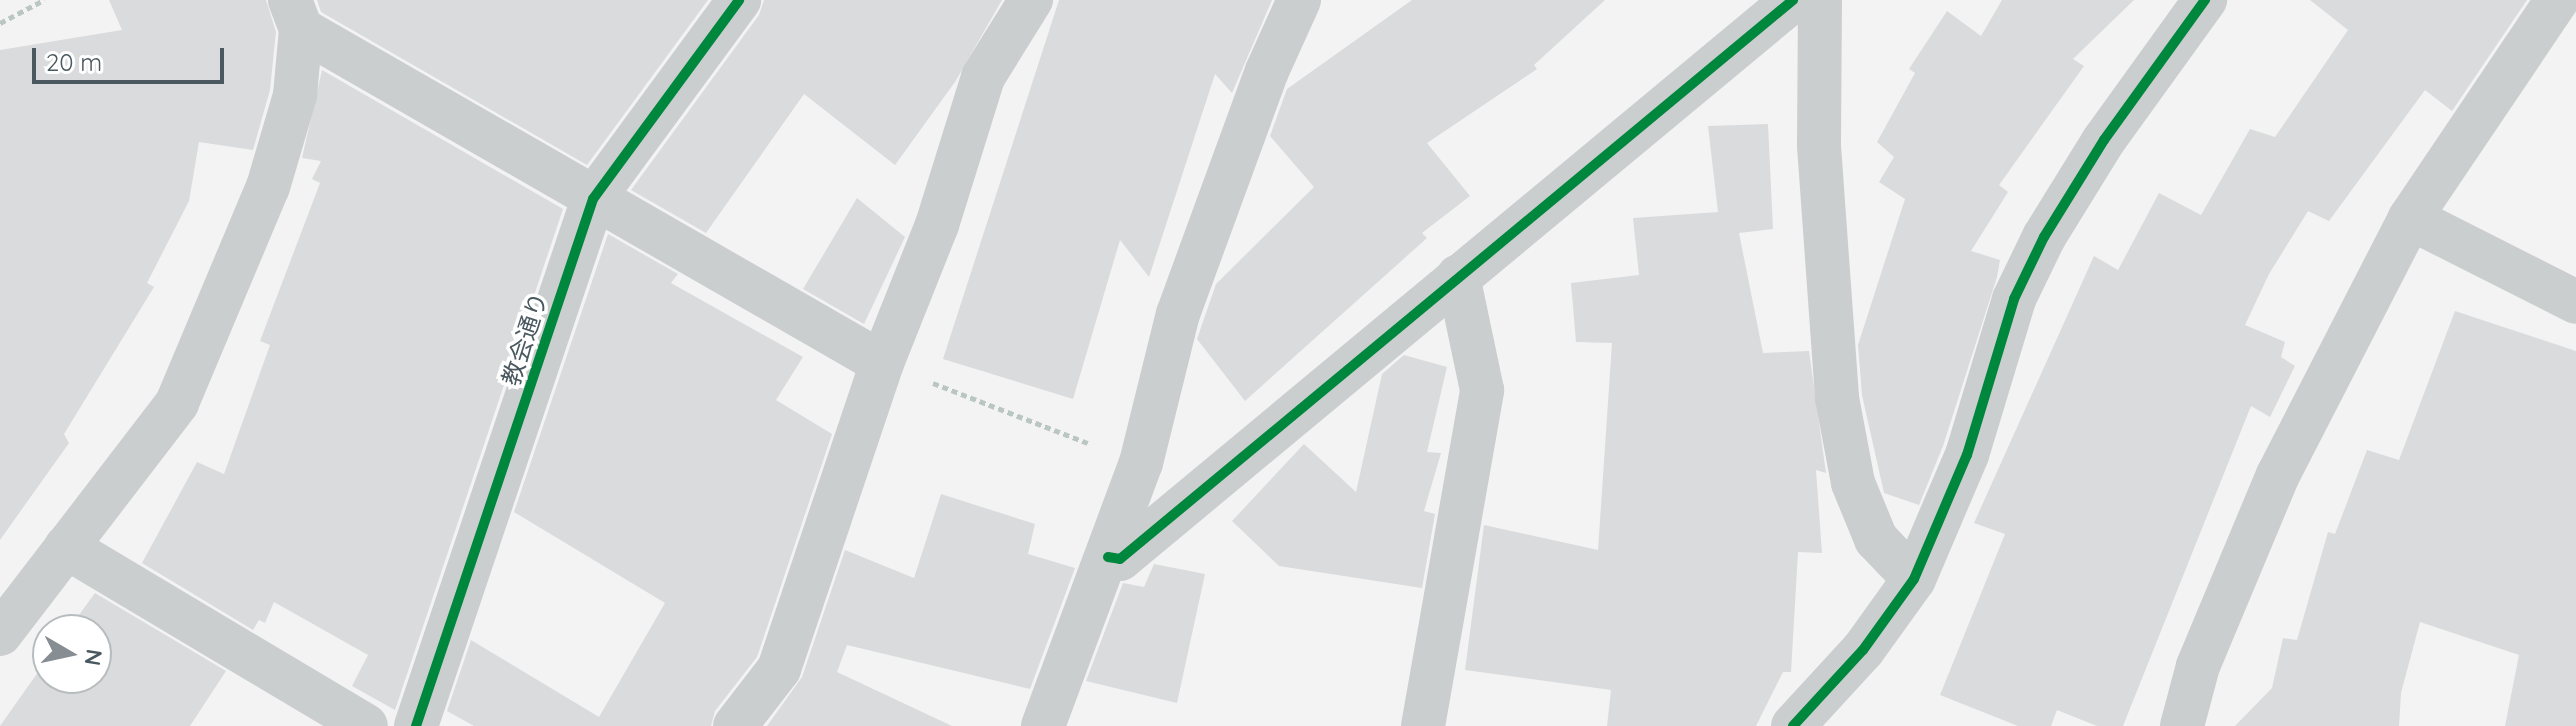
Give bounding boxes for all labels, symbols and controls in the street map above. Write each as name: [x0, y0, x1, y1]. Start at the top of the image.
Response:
scale bar: [36, 32, 228, 82]
text: 20 m: [46, 47, 102, 77]
street label: 教会通り: [496, 289, 554, 389]
north arrow: [32, 614, 112, 694]
text: N: [79, 647, 109, 668]

